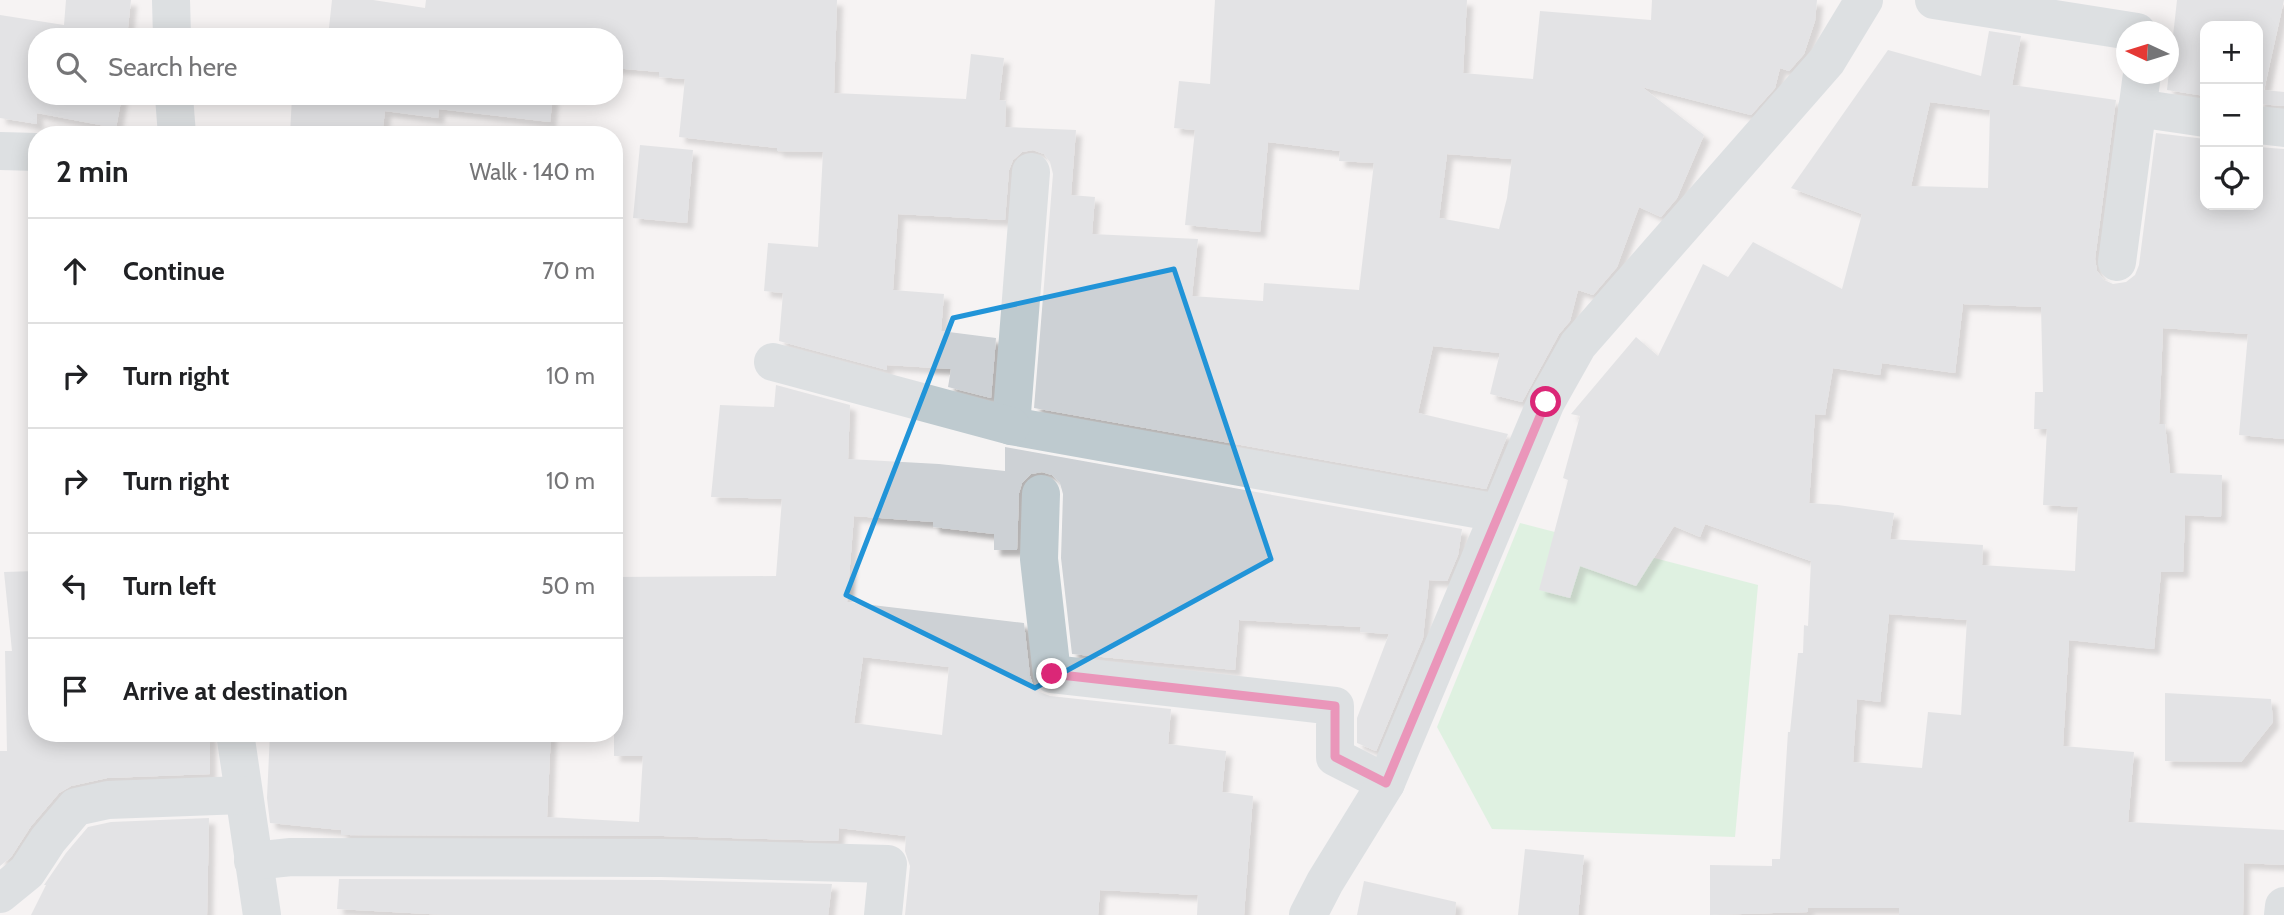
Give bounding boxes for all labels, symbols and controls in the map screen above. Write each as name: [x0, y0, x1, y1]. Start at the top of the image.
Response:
north arrow: [2116, 21, 2179, 84]
map controls: [2200, 21, 2263, 210]
button: +: [2200, 21, 2263, 84]
search box: [28, 28, 623, 105]
icon: search: [52, 48, 90, 86]
text: Search here: [108, 51, 237, 83]
button: −: [2200, 84, 2263, 147]
button: locate: [2200, 147, 2263, 210]
text: 2 min: [56, 153, 128, 190]
text: Walk · 140 m: [469, 158, 595, 186]
icon: ahead: [56, 252, 94, 290]
text: Continue: [123, 255, 225, 287]
text: 70 m: [542, 257, 595, 285]
icon: right: [56, 357, 94, 395]
text: Turn right: [123, 360, 229, 392]
text: 10 m: [546, 362, 595, 390]
route start: [1530, 386, 1561, 417]
icon: right: [56, 462, 94, 500]
text: Turn right: [123, 465, 229, 497]
text: 10 m: [546, 467, 595, 495]
icon: left: [56, 567, 94, 605]
text: Turn left: [123, 570, 216, 602]
text: 50 m: [541, 572, 595, 600]
route end: [1036, 658, 1067, 689]
icon: arrive: [56, 672, 94, 710]
text: Arrive at destination: [123, 675, 348, 707]

